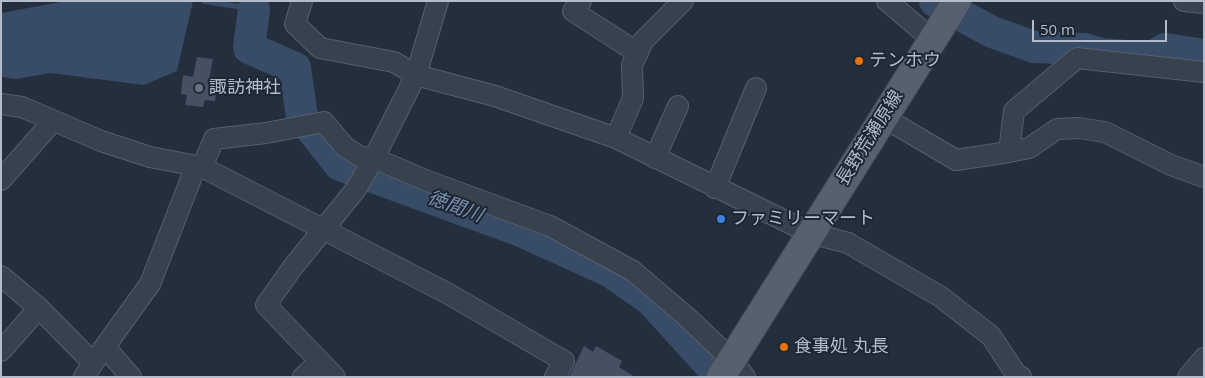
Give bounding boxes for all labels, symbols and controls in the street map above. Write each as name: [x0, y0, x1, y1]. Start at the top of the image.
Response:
scale bar: [1035, 10, 1170, 42]
text: 50 m: [1040, 19, 1075, 39]
place label: テンホウ: [869, 50, 941, 72]
marker: テンホウ: [853, 55, 865, 67]
place label: 諏訪神社: [209, 77, 281, 99]
marker: 諏訪神社: [193, 82, 205, 94]
street label: 長野荒瀬原線: [832, 86, 908, 190]
water label: 徳間川: [424, 187, 486, 227]
place label: ファミリーマート: [731, 208, 875, 230]
marker: ファミリーマート: [715, 213, 727, 225]
place label: 食事処 丸長: [794, 336, 889, 358]
marker: 食事処 丸長: [778, 341, 790, 353]

